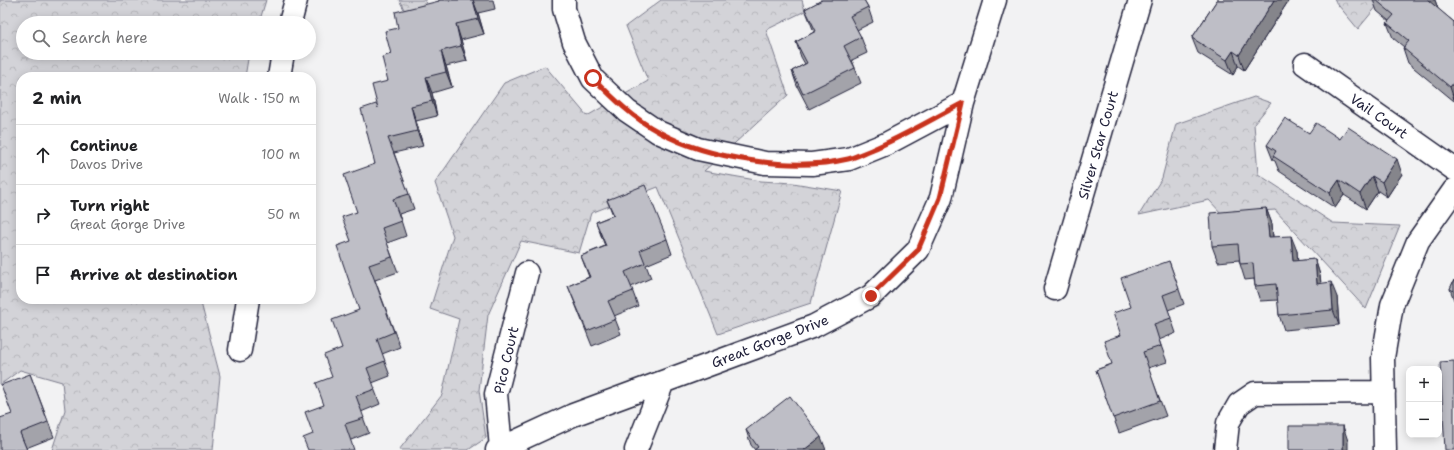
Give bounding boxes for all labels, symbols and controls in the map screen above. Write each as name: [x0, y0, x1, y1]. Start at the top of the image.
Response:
search box: [16, 16, 316, 60]
icon: search: [30, 27, 52, 49]
text: Search here: [62, 28, 148, 48]
route start: [584, 69, 602, 87]
text: 2 min: [32, 87, 82, 109]
street label: Silver Star Court: [1074, 89, 1122, 201]
street label: Vail Court: [1346, 89, 1412, 143]
text: Walk · 150 m: [218, 90, 300, 107]
text: Continue: [70, 136, 138, 156]
icon: ahead: [32, 144, 54, 166]
text: 100 m: [261, 146, 300, 163]
text: Davos Drive: [70, 156, 143, 173]
text: Turn right: [70, 196, 150, 216]
icon: right: [32, 204, 54, 226]
text: 50 m: [267, 206, 300, 223]
text: Great Gorge Drive: [70, 216, 185, 233]
icon: arrive: [32, 264, 54, 286]
text: Arrive at destination: [70, 265, 238, 285]
route end: [862, 287, 880, 305]
street label: Great Gorge Drive: [709, 310, 831, 372]
street label: Pico Court: [489, 324, 523, 396]
map controls: [1406, 366, 1442, 438]
button: +: [1406, 366, 1442, 402]
button: −: [1406, 402, 1442, 438]

